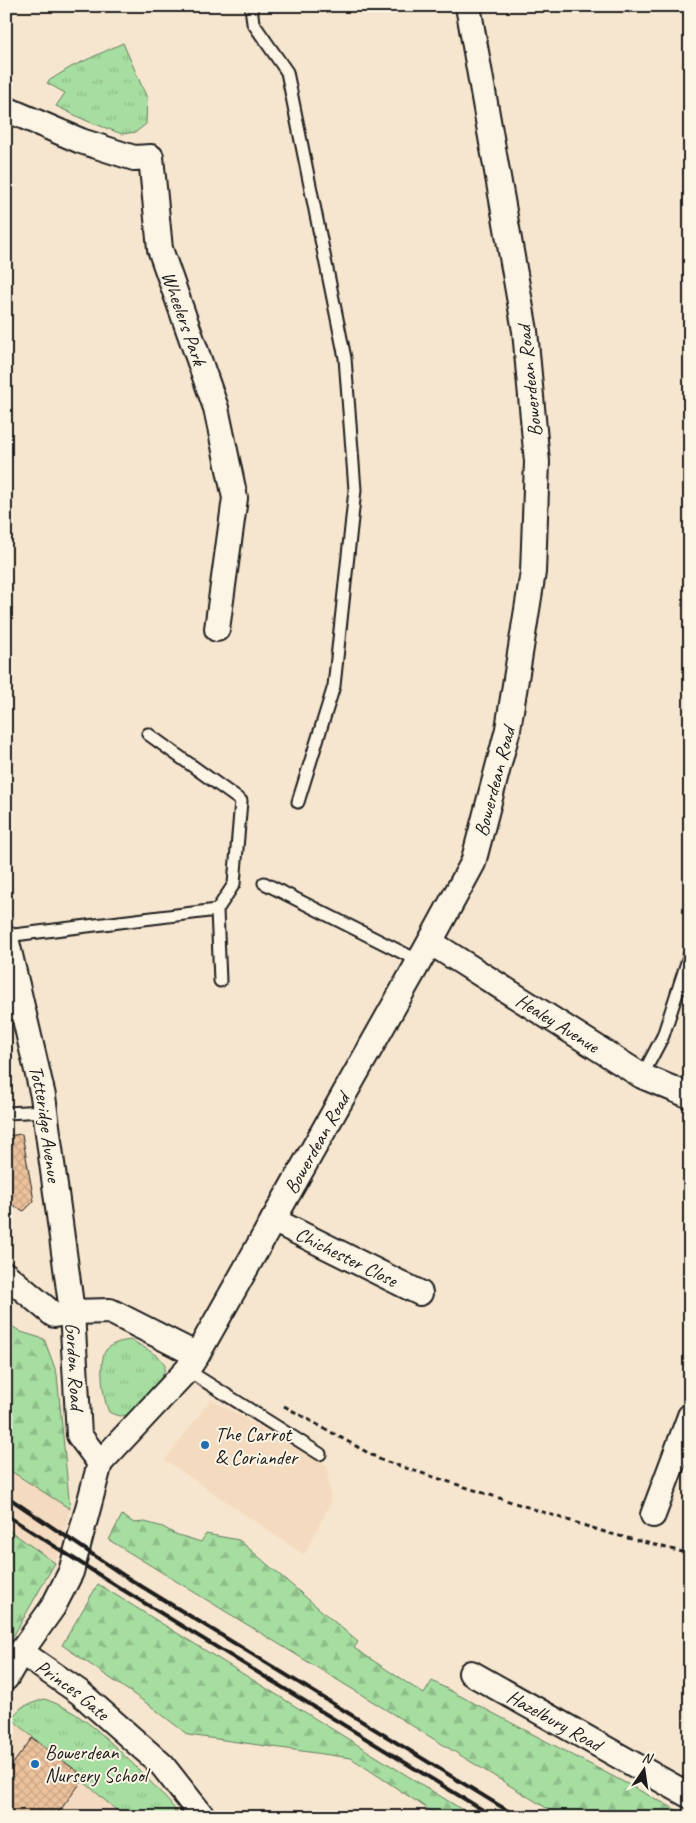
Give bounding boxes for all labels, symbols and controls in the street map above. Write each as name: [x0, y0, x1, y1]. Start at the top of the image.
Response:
street label: Wheelers Park: [156, 268, 212, 370]
street label: Bowerdean Road: [511, 321, 548, 438]
street label: Bowerdean Road: [468, 721, 522, 839]
street label: Healey Avenue: [511, 988, 605, 1059]
street label: Totteridge Avenue: [23, 1063, 67, 1185]
street label: Bowerdean Road: [279, 1086, 357, 1198]
street label: Chichester Close: [291, 1221, 403, 1293]
street label: Gordon Road: [60, 1322, 90, 1413]
place label: The Carrot & Coriander: [215, 1422, 299, 1470]
marker: The Carrot & Coriander: [199, 1439, 211, 1451]
street label: Princes Gate: [31, 1654, 116, 1727]
street label: Hazelbury Road: [503, 1684, 609, 1759]
place label: Bowerdean Nursery School: [45, 1740, 151, 1788]
north arrow: [618, 1746, 668, 1796]
text: N: [641, 1749, 655, 1768]
marker: Bowerdean Nursery School: [29, 1758, 41, 1770]

